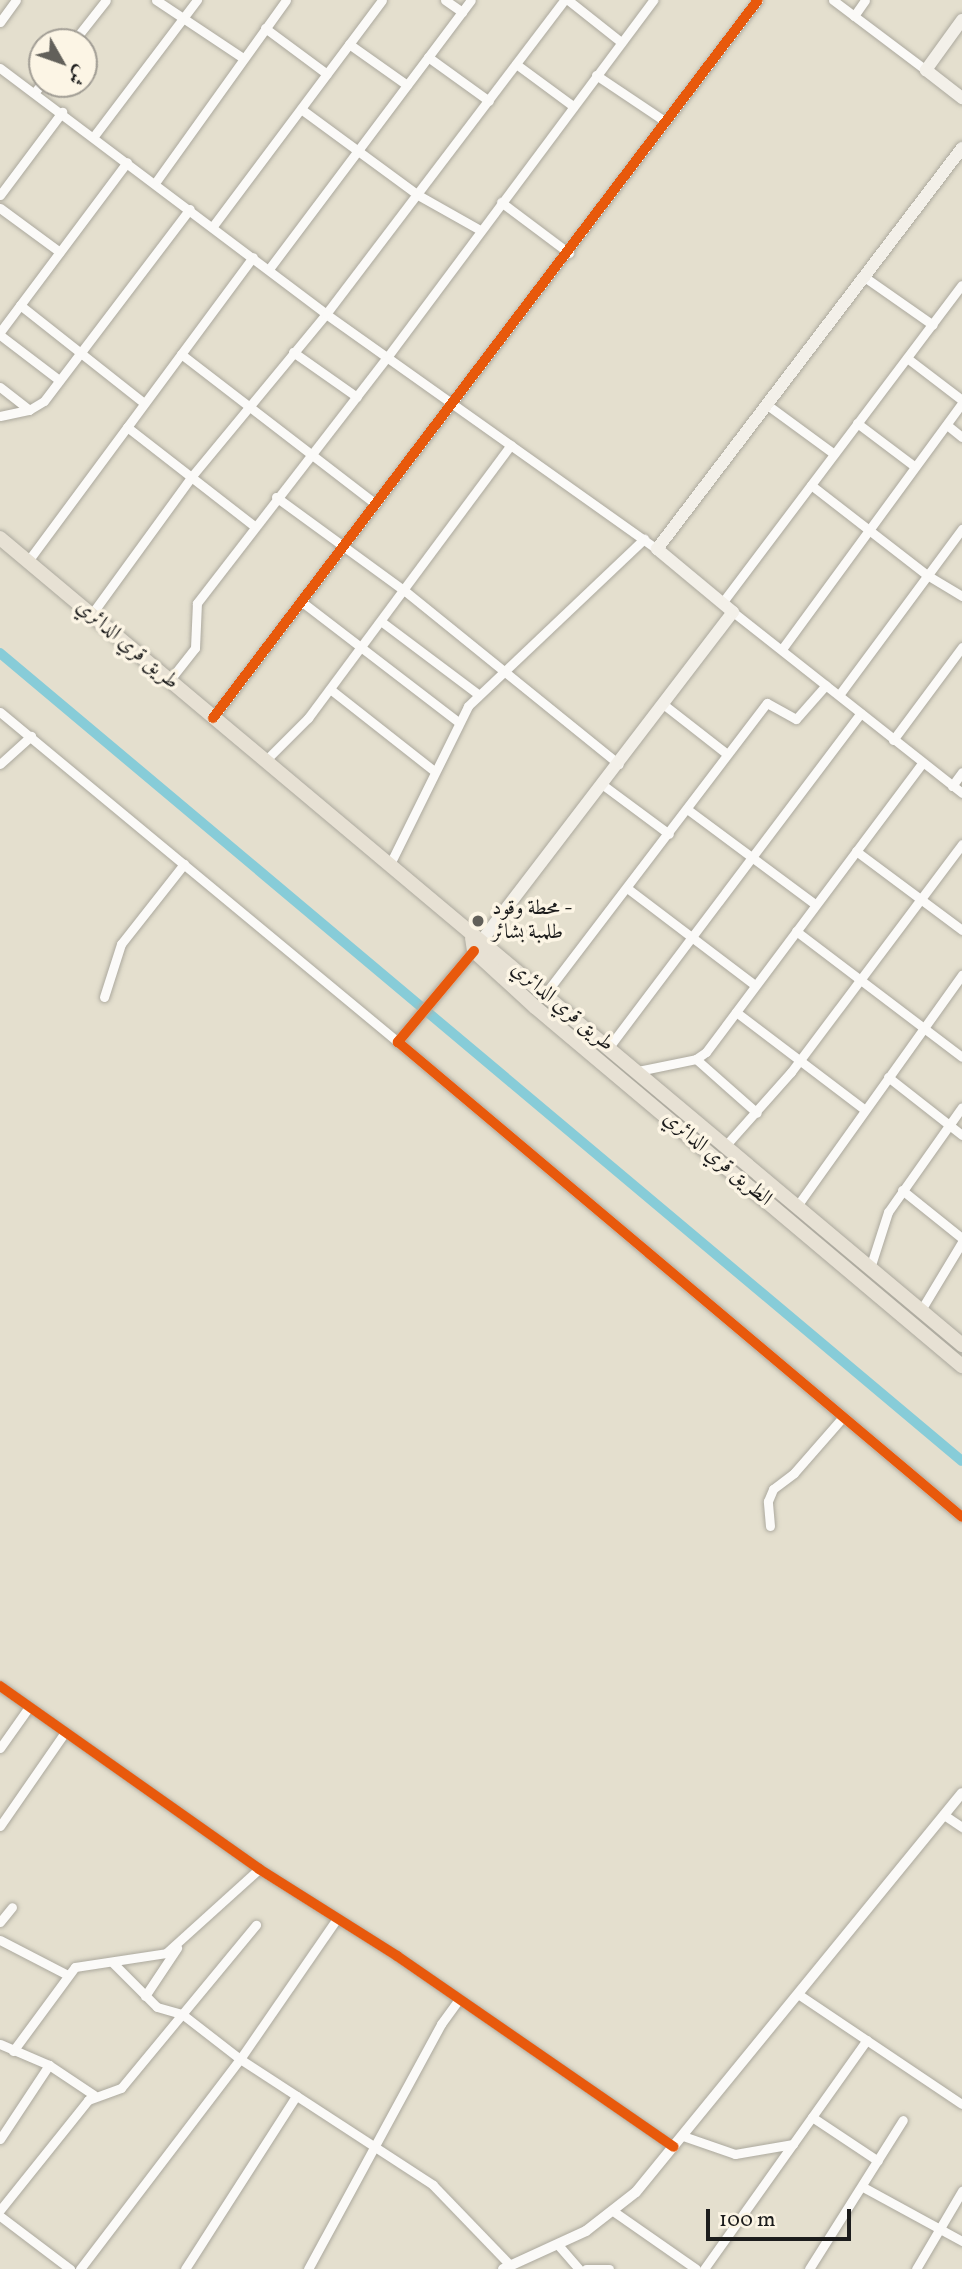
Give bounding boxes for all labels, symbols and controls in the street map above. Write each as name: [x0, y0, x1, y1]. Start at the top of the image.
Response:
north arrow: [28, 28, 98, 98]
text: ش: [62, 60, 94, 91]
street label: طريق قري الدائري: [70, 595, 184, 695]
place label: محطة وقود - طلمبة بشائر: [492, 896, 573, 946]
marker: محطة وقود - طلمبة بشائر: [470, 913, 486, 929]
street label: طريق قري الدائري: [505, 957, 619, 1057]
street label: الطريق قري الدائري: [657, 1106, 777, 1212]
scale bar: [710, 2196, 855, 2240]
text: 100 m: [719, 2206, 776, 2235]

